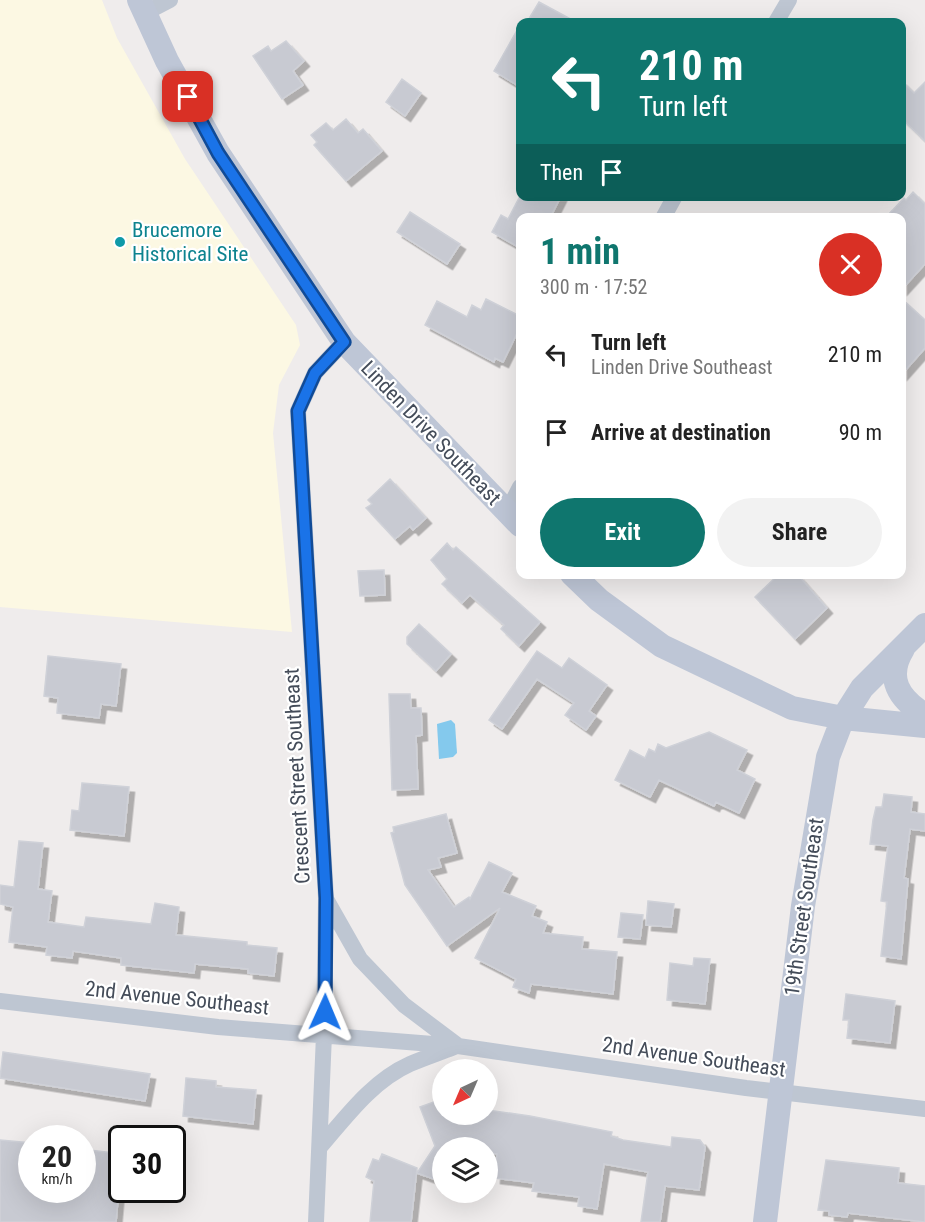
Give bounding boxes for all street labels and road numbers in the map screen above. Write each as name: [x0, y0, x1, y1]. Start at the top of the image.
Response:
street label: Linden Drive Southeast: [356, 356, 506, 510]
street label: Crescent Street Southeast: [279, 668, 315, 884]
street label: 19th Street Southeast: [780, 816, 828, 998]
street label: 2nd Avenue Southeast: [84, 976, 270, 1020]
street label: 2nd Avenue Southeast: [601, 1032, 787, 1082]

